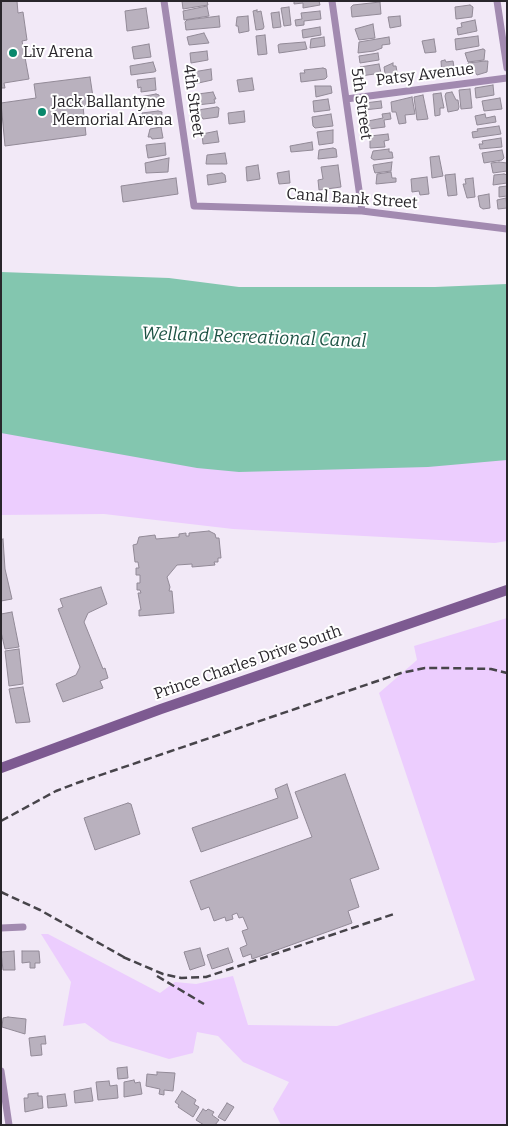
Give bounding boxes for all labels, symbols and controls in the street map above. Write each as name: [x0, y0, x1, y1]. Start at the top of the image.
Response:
place label: Liv Arena: [23, 43, 93, 63]
marker: Liv Arena: [7, 47, 19, 59]
street label: Patsy Avenue: [375, 59, 475, 91]
street label: 4th Street: [178, 63, 208, 139]
street label: 5th Street: [346, 67, 376, 141]
place label: Jack Ballantyne Memorial Arena: [52, 93, 173, 131]
marker: Jack Ballantyne Memorial Arena: [36, 106, 48, 118]
street label: Canal Bank Street: [286, 185, 418, 213]
water label: Welland Recreational Canal: [141, 323, 367, 353]
street label: Prince Charles Drive South: [152, 622, 344, 704]

